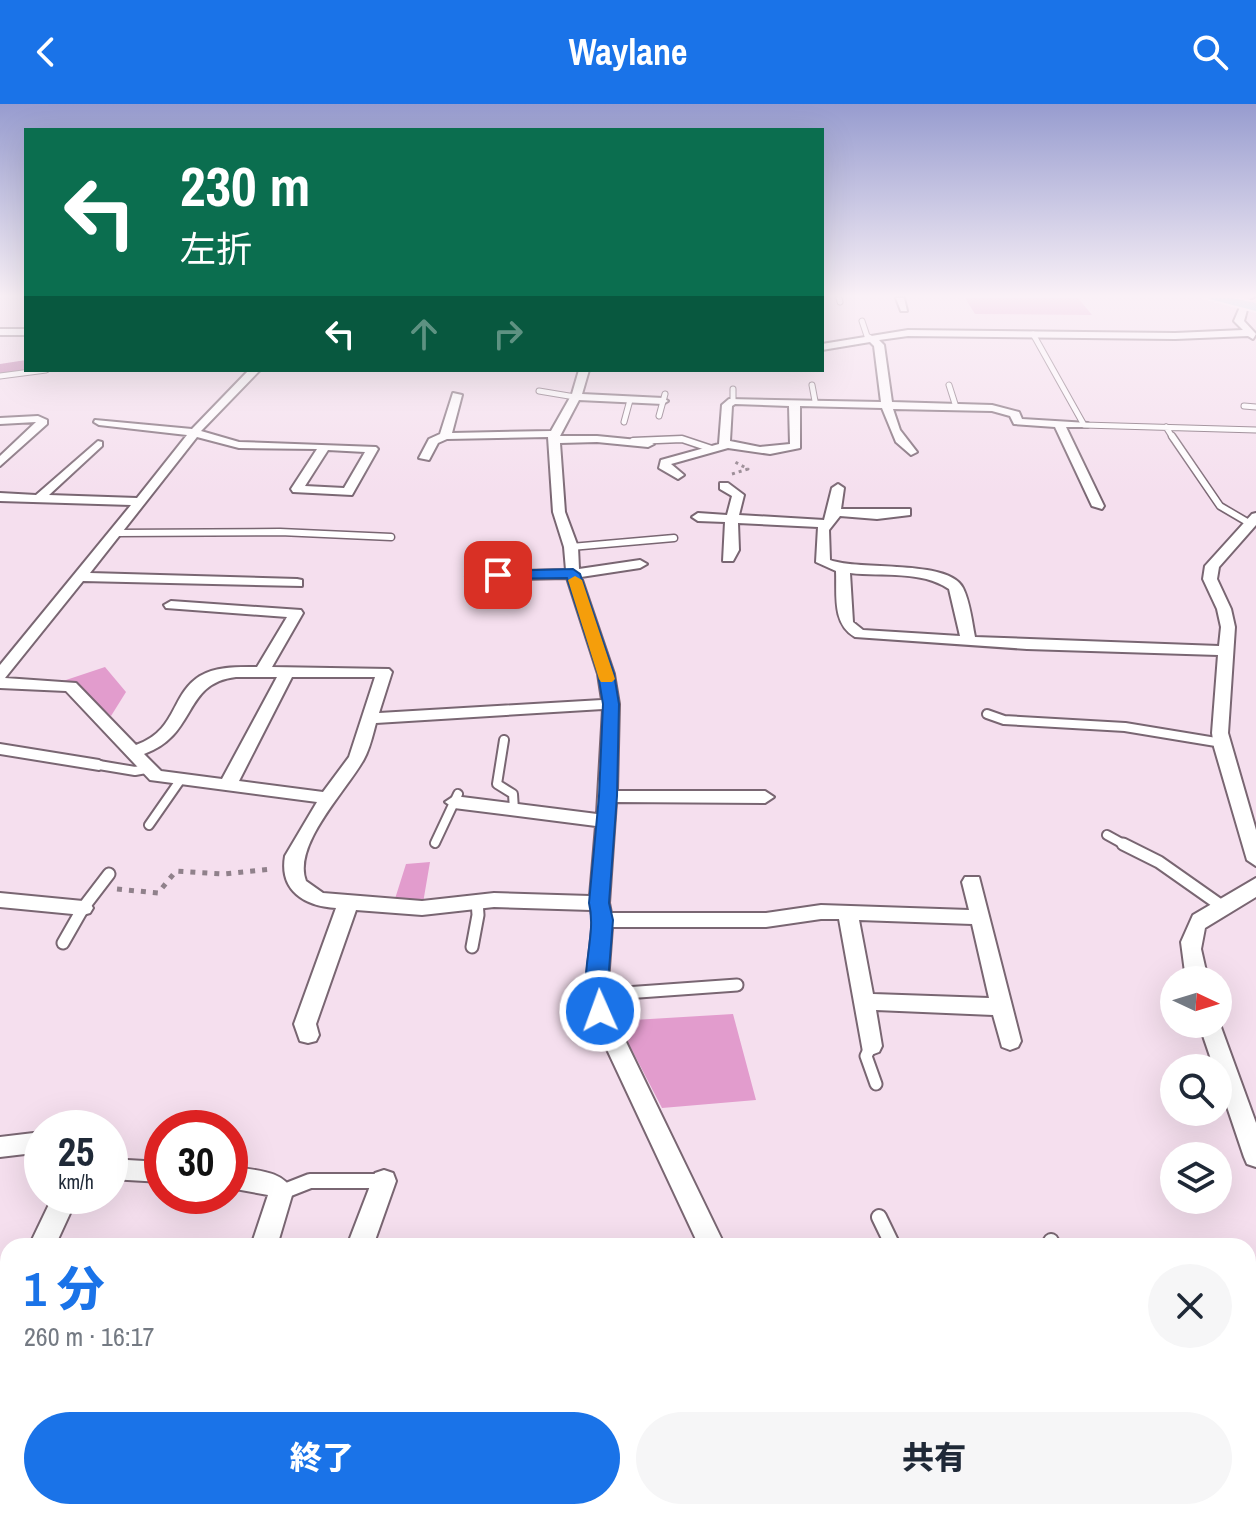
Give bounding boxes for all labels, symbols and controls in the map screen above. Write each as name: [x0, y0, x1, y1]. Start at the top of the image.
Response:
text: Waylane: [569, 28, 687, 76]
icon: back: [24, 30, 68, 74]
icon: search: [1188, 30, 1232, 74]
text: 230 m: [180, 148, 310, 223]
icon: left: [48, 160, 152, 264]
text: 左折: [180, 225, 252, 273]
icon: left: [318, 312, 362, 356]
icon: ahead: [402, 312, 446, 356]
icon: right: [486, 312, 530, 356]
pin: [464, 541, 532, 609]
icon: arrive: [476, 553, 520, 597]
north arrow: [1160, 966, 1232, 1038]
map controls: [1160, 966, 1232, 1214]
position arrow: [558, 969, 642, 1053]
button: search: [1160, 1054, 1232, 1126]
speed limit sign: 30: [144, 1110, 248, 1214]
text: 25: [58, 1125, 94, 1178]
button: layers: [1160, 1142, 1232, 1214]
text: km/h: [58, 1168, 94, 1195]
text: 1 分: [24, 1256, 105, 1321]
button: close: [1148, 1264, 1232, 1348]
text: 260 m · 16:17: [24, 1319, 154, 1354]
button: 終了: [24, 1412, 620, 1504]
button: 共有: [636, 1412, 1232, 1504]

